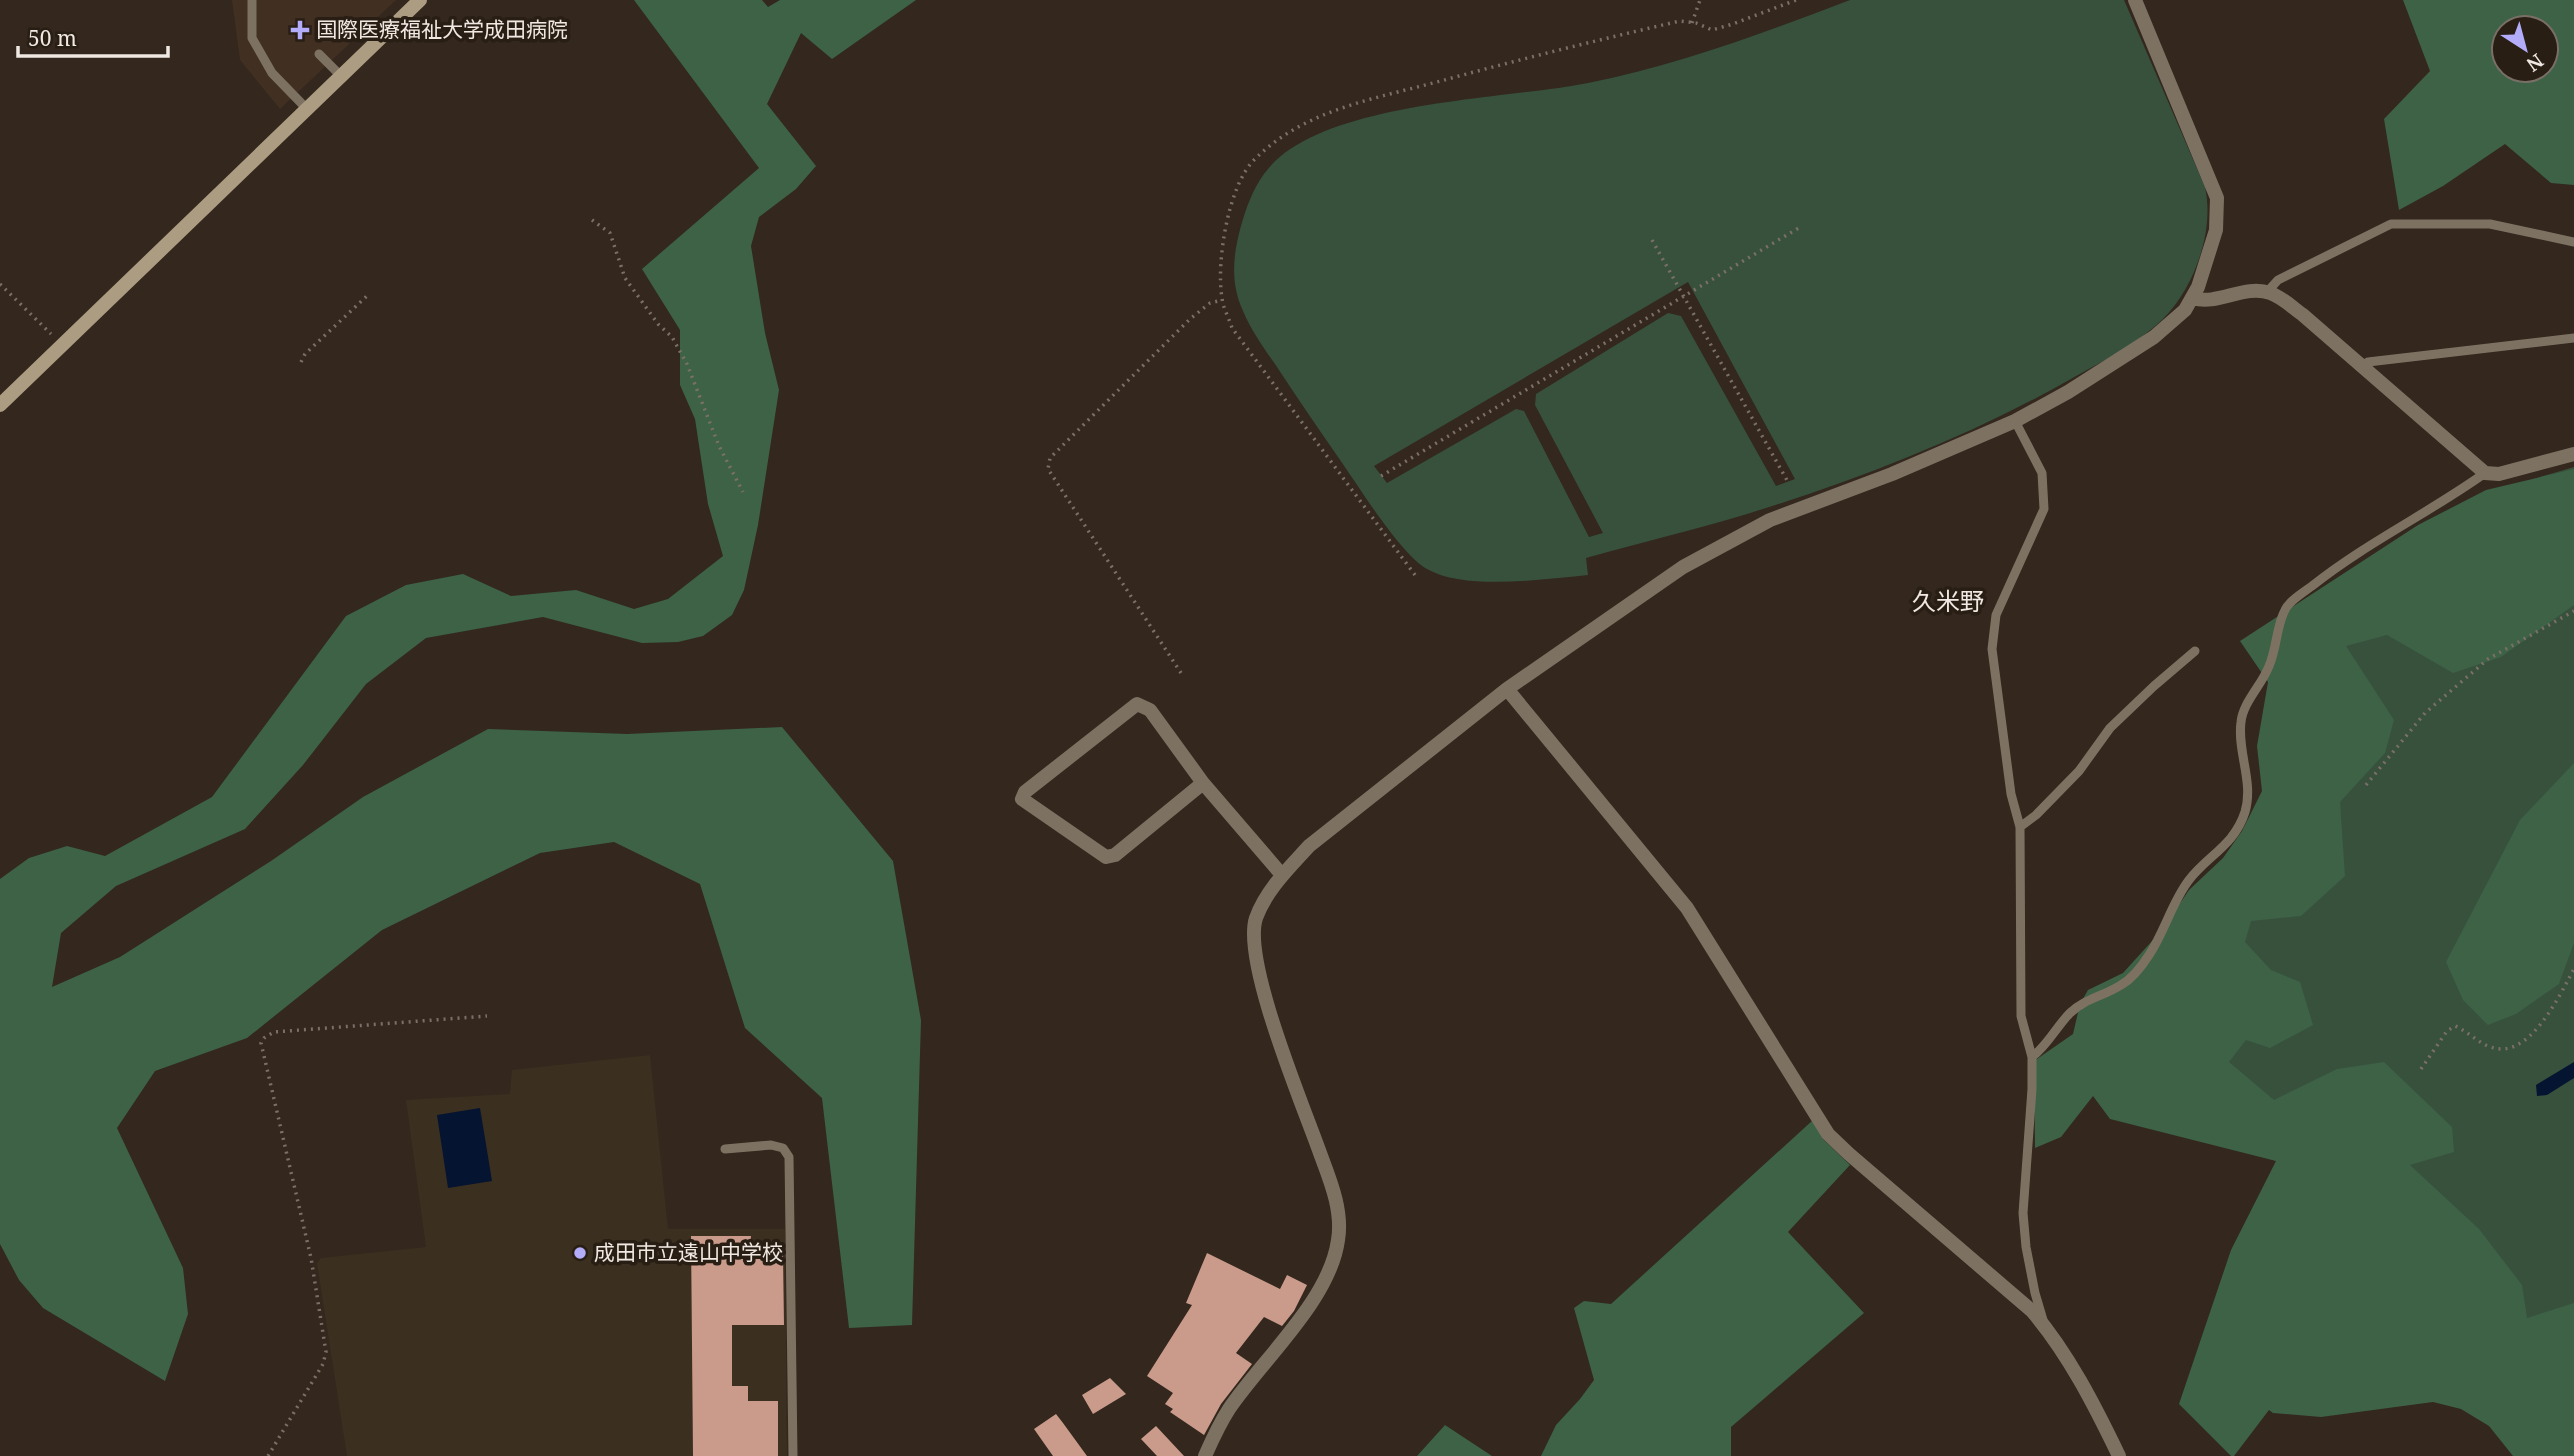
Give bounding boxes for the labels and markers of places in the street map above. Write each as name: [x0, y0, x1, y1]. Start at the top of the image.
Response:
place label: 国際医療福祉大学成田病院: [316, 15, 568, 43]
marker: 国際医療福祉大学成田病院: [290, 20, 310, 40]
place label: 成田市立遠山中学校: [594, 1238, 783, 1266]
marker: 成田市立遠山中学校: [572, 1245, 588, 1261]

